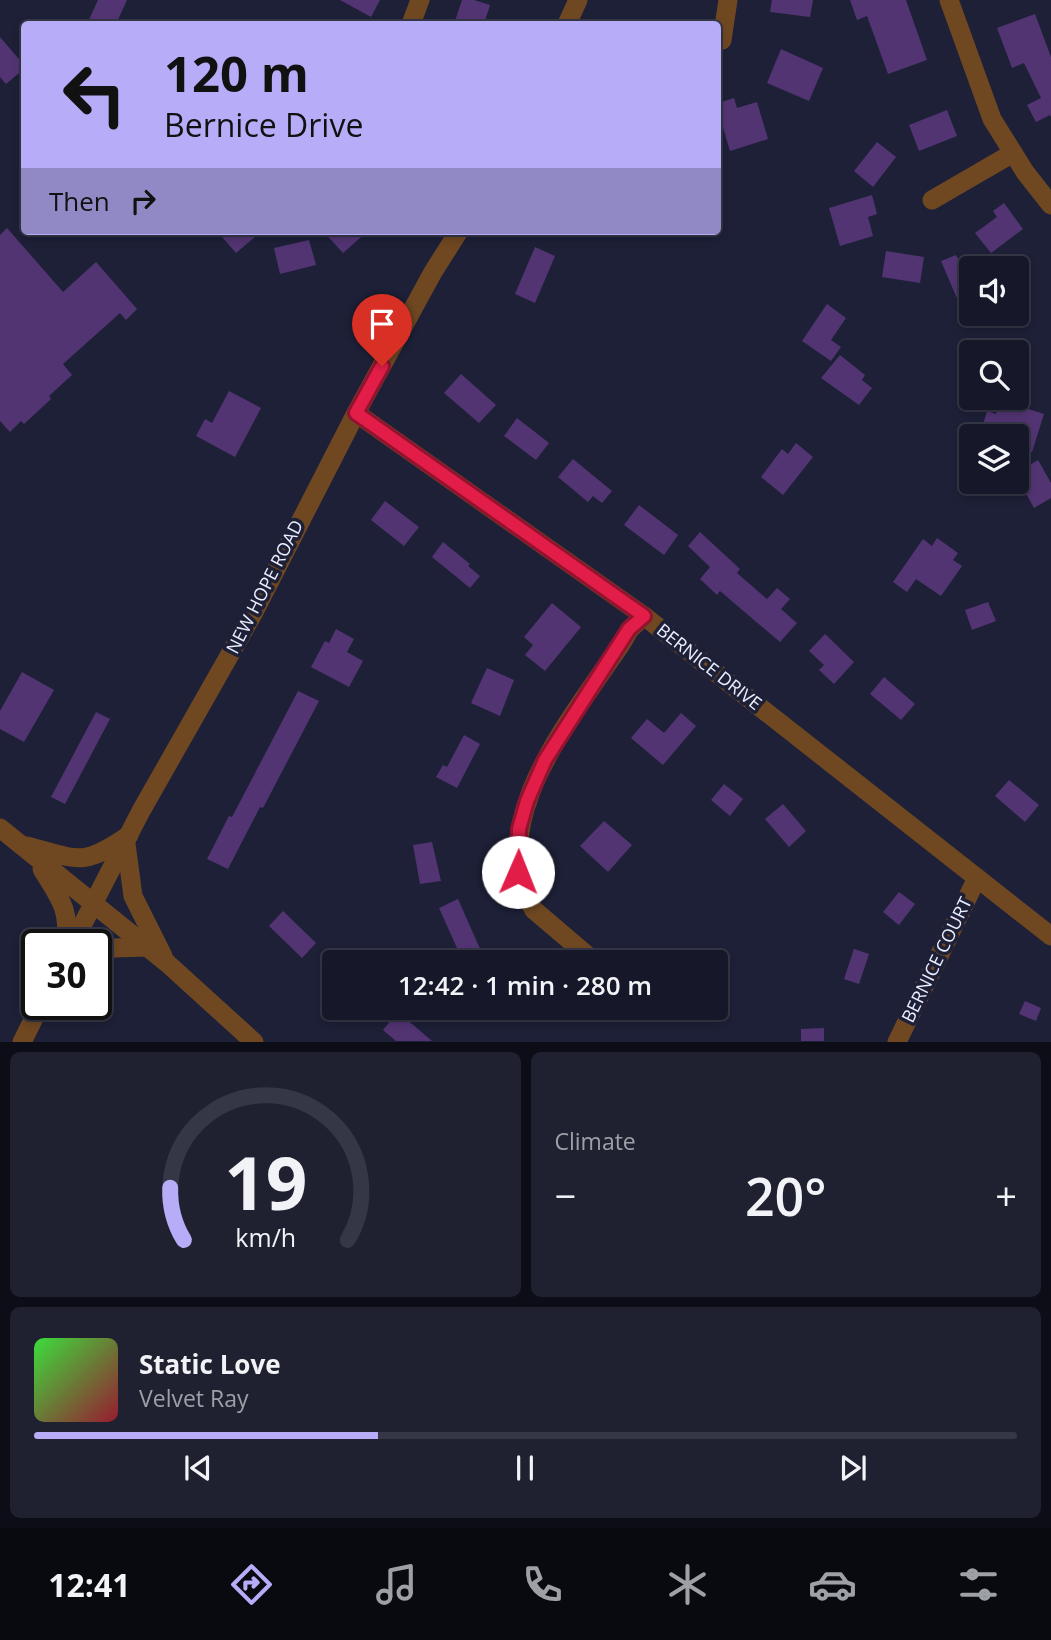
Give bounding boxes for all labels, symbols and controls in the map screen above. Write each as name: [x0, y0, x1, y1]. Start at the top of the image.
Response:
text: 120 m: [164, 40, 309, 106]
icon: left: [49, 49, 140, 140]
text: Bernice Drive: [164, 103, 363, 146]
icon: right: [124, 182, 162, 220]
text: Then: [49, 183, 110, 219]
map controls: [959, 256, 1029, 494]
button: sound: [959, 256, 1029, 326]
pin: [352, 294, 412, 366]
icon: arrive: [363, 305, 401, 343]
button: search: [959, 340, 1029, 410]
button: layers: [959, 424, 1029, 494]
street label: NEW HOPE ROAD: [220, 516, 308, 658]
street label: BERNICE DRIVE: [652, 618, 767, 715]
position arrow: [481, 835, 555, 909]
street label: BERNICE COURT: [895, 893, 977, 1026]
speed limit sign: 30: [21, 929, 112, 1020]
text: 12:42 · 1 min · 280 m: [398, 967, 652, 1003]
text: Climate: [555, 1125, 636, 1157]
text: 19: [224, 1133, 307, 1232]
text: 20°: [745, 1160, 827, 1231]
text: −: [555, 1169, 576, 1221]
text: +: [995, 1169, 1017, 1221]
text: km/h: [235, 1220, 296, 1254]
text: Static Love: [139, 1346, 281, 1382]
text: Velvet Ray: [139, 1382, 249, 1414]
icon: previous: [179, 1449, 217, 1487]
icon: pause: [506, 1449, 544, 1487]
icon: next: [834, 1449, 872, 1487]
icon: directions: [227, 1560, 276, 1609]
icon: music: [372, 1560, 421, 1609]
icon: phone: [518, 1560, 567, 1609]
icon: climate: [663, 1560, 712, 1609]
icon: car: [808, 1560, 857, 1609]
icon: filters: [954, 1560, 1003, 1609]
text: 12:41: [48, 1563, 131, 1606]

